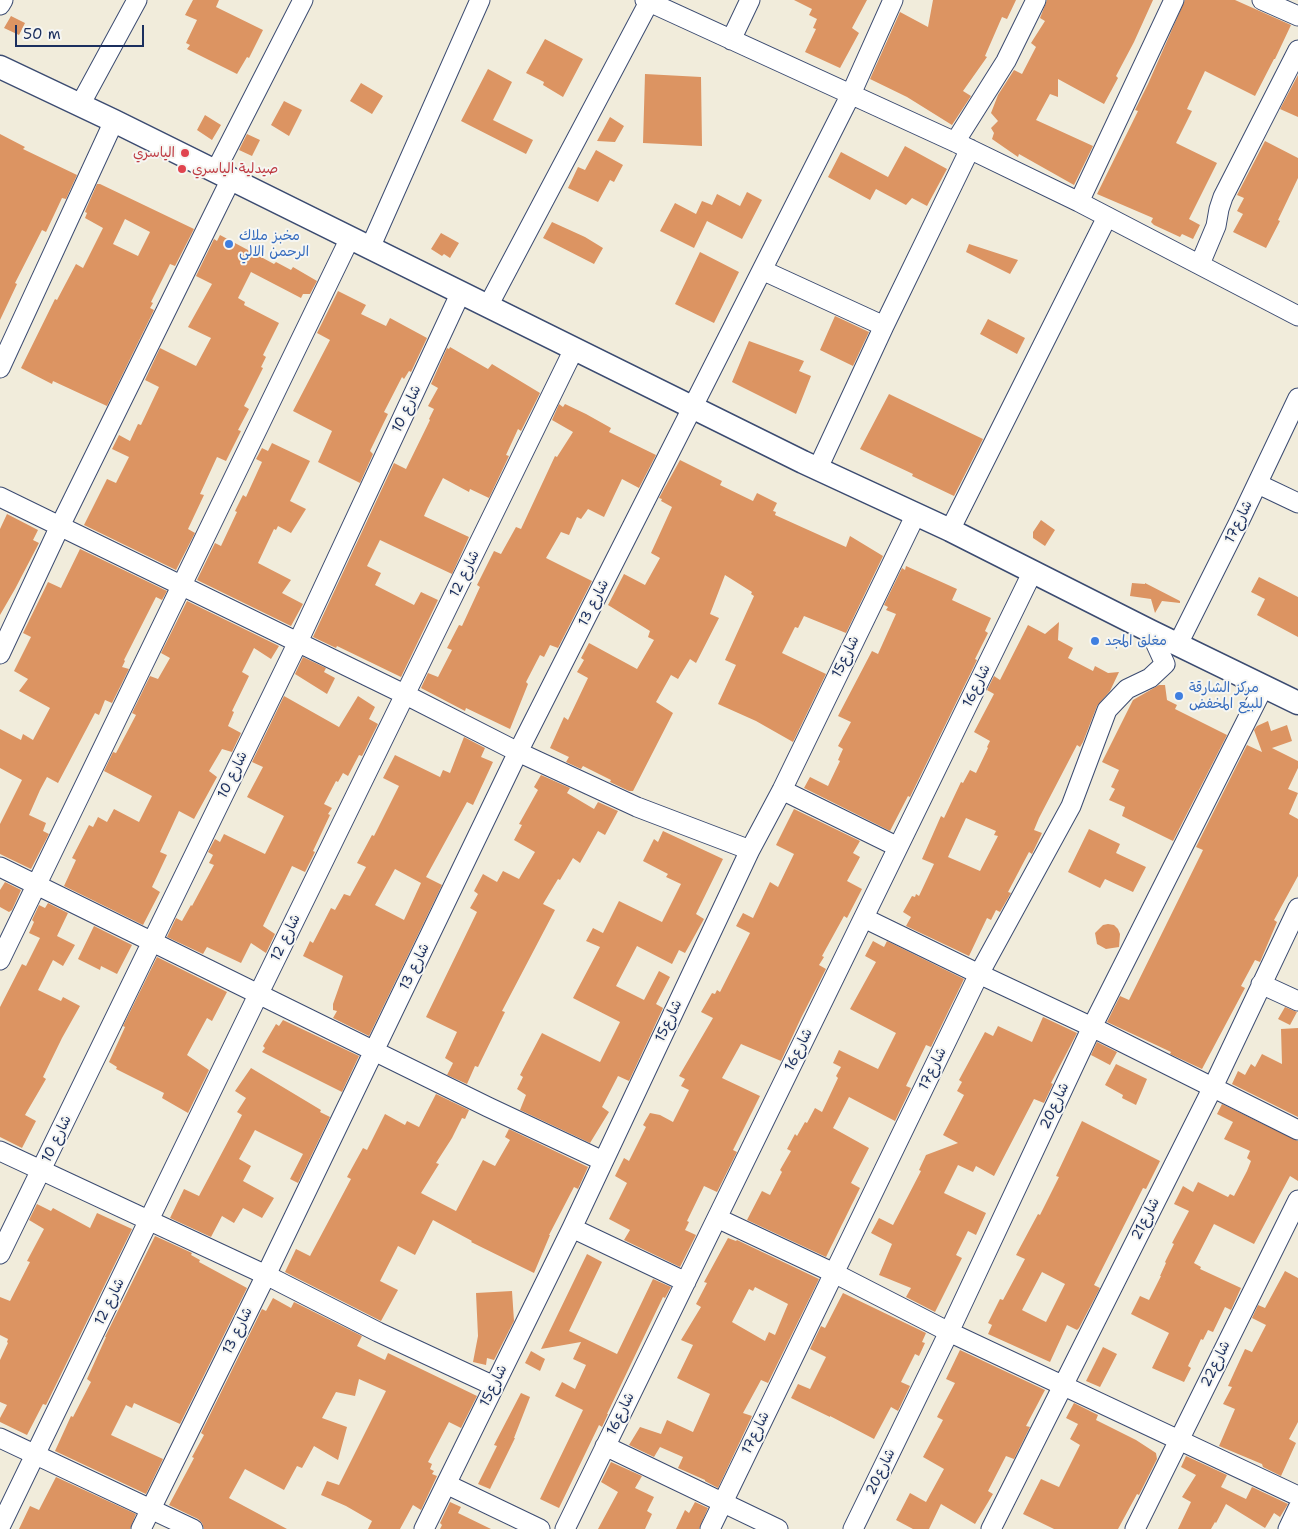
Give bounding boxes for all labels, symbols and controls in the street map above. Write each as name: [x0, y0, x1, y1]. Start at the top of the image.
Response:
scale bar: [18, 15, 146, 47]
text: 50 m: [23, 24, 61, 44]
place label: الياسري: [133, 145, 175, 161]
marker: الياسري: [179, 147, 191, 159]
place label: صيدلية الياسري: [192, 161, 278, 177]
marker: صيدلية الياسري: [176, 163, 188, 175]
place label: مخبز ملاك الرحمن الالي: [239, 228, 309, 260]
marker: مخبز ملاك الرحمن الالي: [223, 238, 235, 250]
street label: شارع 10: [389, 383, 425, 435]
street label: شارع17: [1222, 498, 1256, 546]
street label: شارع 12: [446, 548, 484, 600]
street label: شارع 13: [575, 577, 613, 629]
street label: شارع15: [829, 633, 863, 681]
place label: مغلق المجد: [1105, 633, 1167, 649]
marker: مغلق المجد: [1089, 635, 1101, 647]
street label: شارع16: [959, 662, 995, 710]
place label: مركز الشارقة للبيع المخفض: [1189, 680, 1263, 712]
marker: مركز الشارقة للبيع المخفض: [1173, 690, 1185, 702]
street label: شارع 10: [214, 749, 252, 801]
street label: شارع 12: [267, 912, 305, 964]
street label: شارع 13: [396, 941, 434, 993]
street label: شارع15: [652, 997, 686, 1045]
street label: شارع16: [781, 1026, 817, 1074]
street label: شارع17: [916, 1045, 950, 1093]
street label: شارع20: [1037, 1080, 1073, 1132]
street label: شارع 10: [38, 1113, 76, 1165]
street label: شارع21: [1128, 1195, 1164, 1243]
street label: شارع 12: [91, 1276, 129, 1328]
street label: شارع 13: [219, 1305, 257, 1357]
street label: شارع22: [1198, 1338, 1234, 1390]
street label: شارع15: [477, 1362, 511, 1410]
street label: شارع16: [603, 1390, 639, 1438]
street label: شارع17: [739, 1409, 773, 1457]
street label: شارع20: [863, 1446, 899, 1498]

